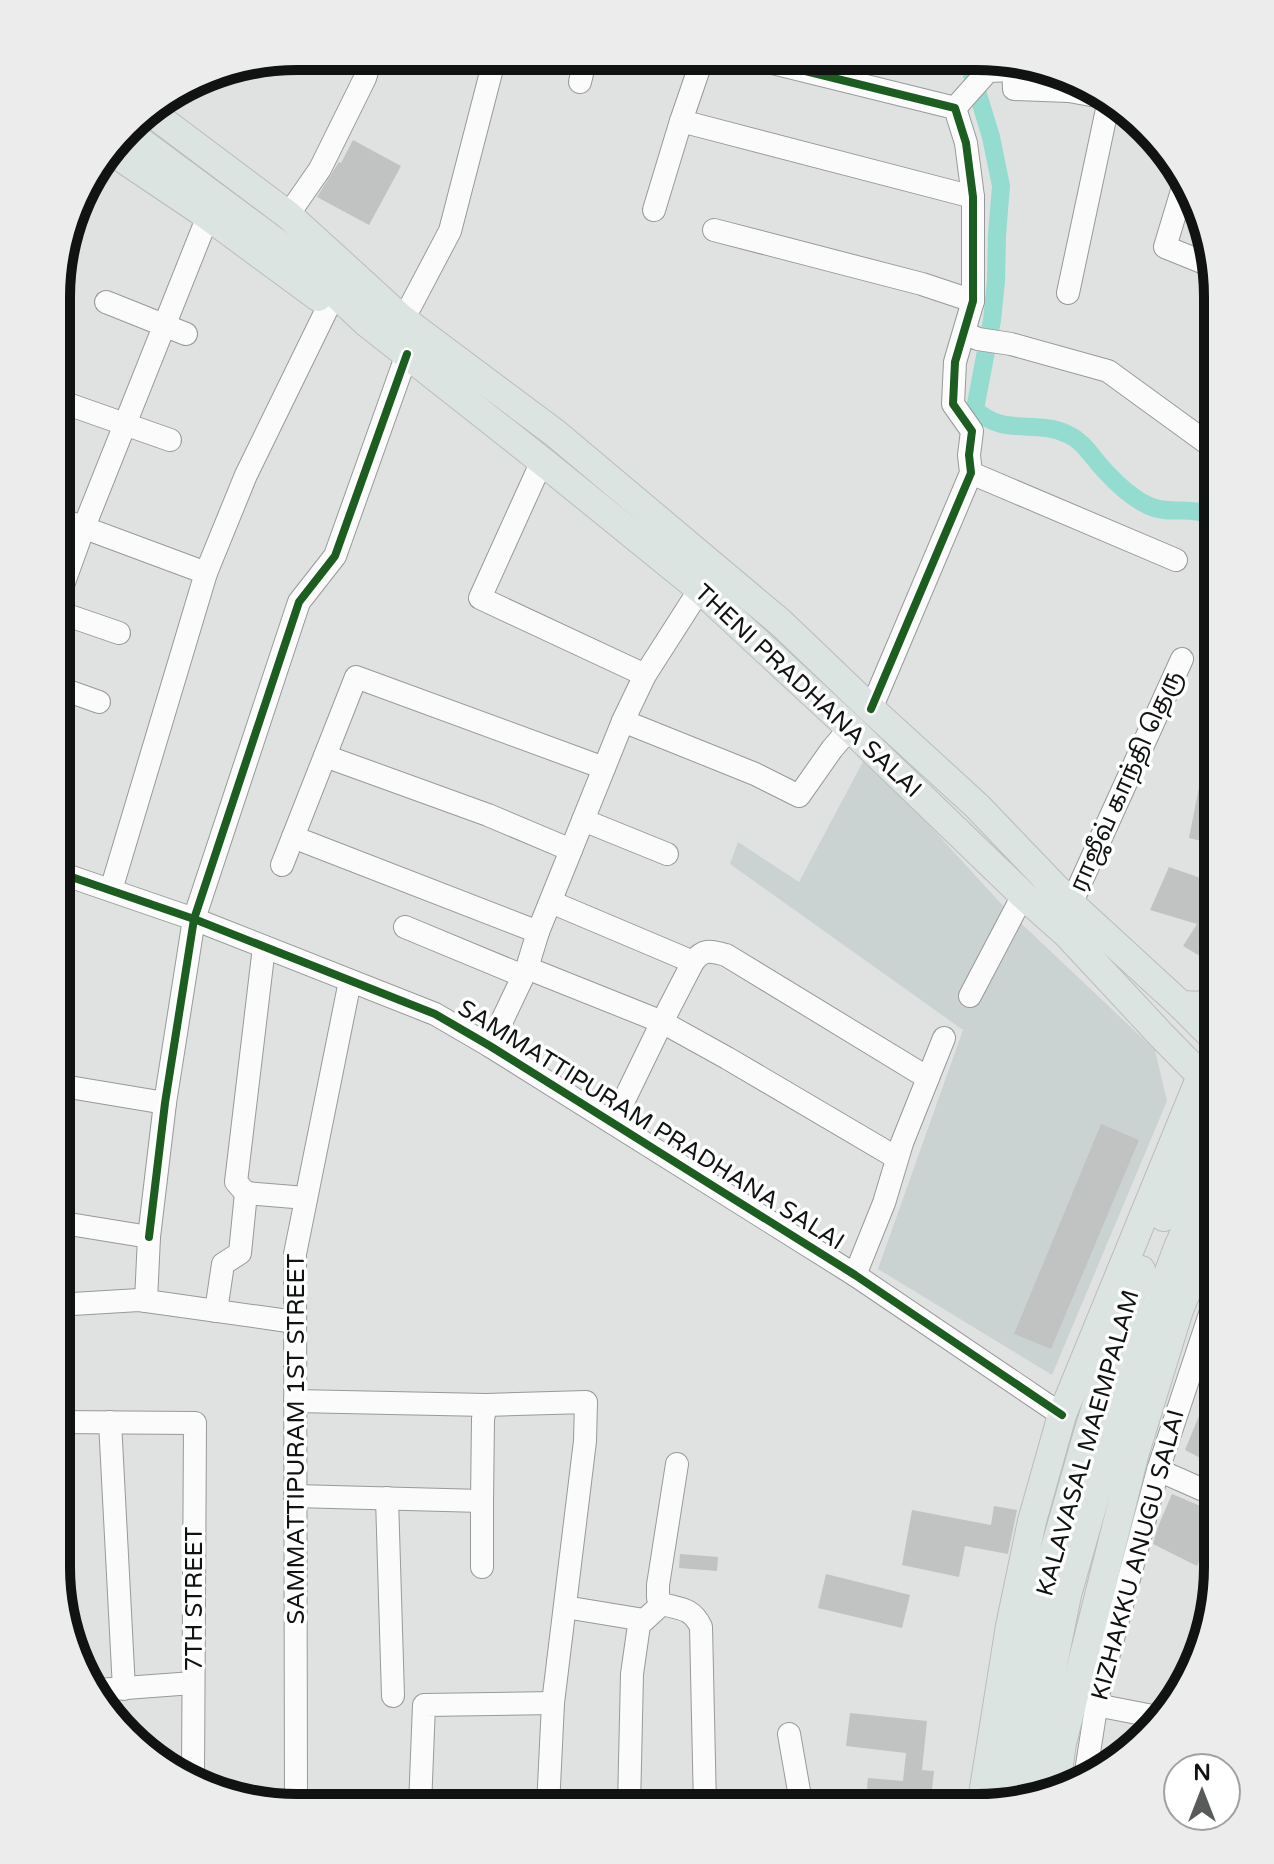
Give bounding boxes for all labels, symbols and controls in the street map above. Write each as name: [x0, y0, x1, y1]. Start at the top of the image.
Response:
street label: THENI PRADHANA SALAI: [688, 578, 928, 804]
street label: ராஜீவ் காந்தி தெரு: [1064, 666, 1189, 897]
street label: SAMMATTIPURAM PRADHANA SALAI: [453, 994, 849, 1256]
street label: SAMMATTIPURAM 1ST STREET: [282, 1253, 311, 1624]
street label: KALAVASAL MAEMPALAM: [1030, 1287, 1146, 1599]
street label: KIZHAKKU ANUGU SALAI: [1085, 1407, 1191, 1703]
street label: 7TH STREET: [180, 1526, 209, 1671]
north arrow: [1162, 1752, 1242, 1832]
text: N: [1193, 1760, 1211, 1786]

